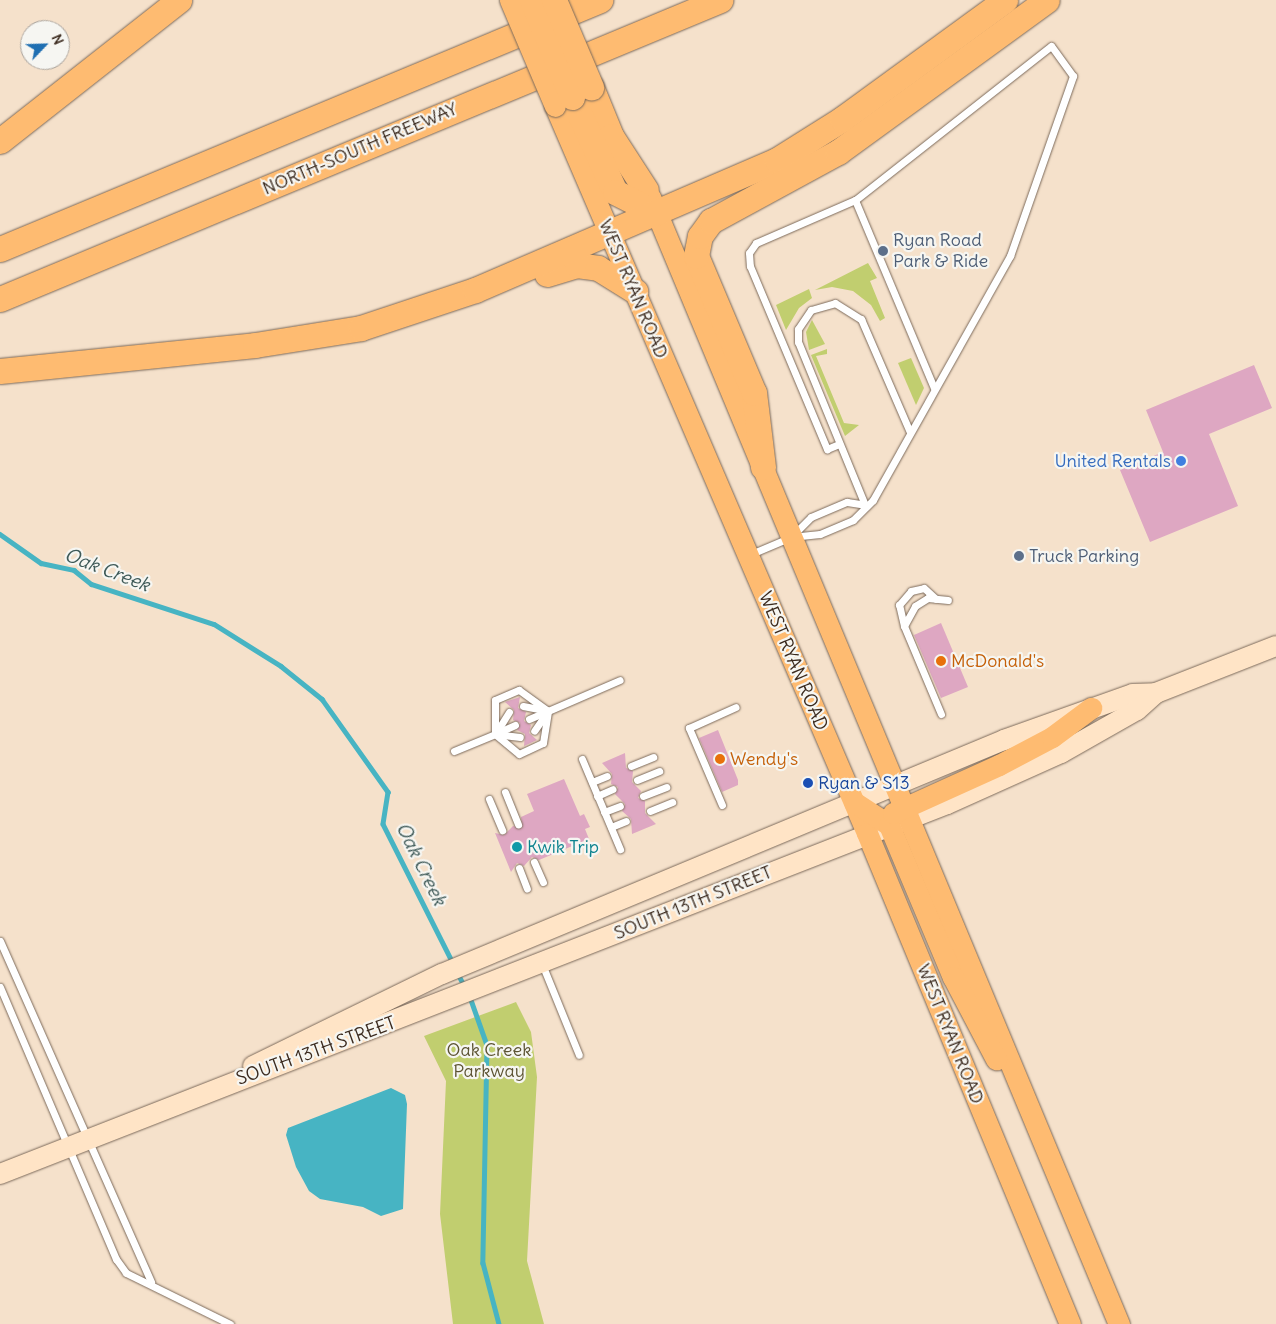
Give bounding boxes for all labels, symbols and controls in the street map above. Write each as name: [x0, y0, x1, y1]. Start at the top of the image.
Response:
north arrow: [20, 20, 70, 70]
text: N: [48, 31, 68, 47]
street label: NORTH-SOUTH FREEWAY: [259, 98, 461, 200]
street label: WEST RYAN ROAD: [594, 216, 672, 362]
place label: Ryan Road Park & Ride: [893, 230, 988, 272]
marker: Ryan Road Park & Ride: [877, 245, 889, 257]
place label: United Rentals: [1054, 450, 1171, 472]
marker: United Rentals: [1175, 455, 1187, 467]
water label: Oak Creek: [61, 543, 153, 597]
place label: Truck Parking: [1029, 545, 1139, 567]
marker: Truck Parking: [1013, 550, 1025, 562]
street label: WEST RYAN ROAD: [754, 588, 832, 734]
place label: McDonald's: [951, 650, 1044, 672]
marker: McDonald's: [935, 655, 947, 667]
place label: Wendy's: [730, 748, 798, 770]
marker: Wendy's: [714, 753, 726, 765]
place label: Ryan & S13: [818, 772, 910, 794]
marker: Ryan & S13: [802, 777, 814, 789]
water label: Oak Creek: [391, 819, 451, 909]
place label: Kwik Trip: [527, 836, 599, 858]
marker: Kwik Trip: [511, 841, 523, 853]
street label: SOUTH 13TH STREET: [611, 861, 775, 945]
street label: WEST RYAN ROAD: [912, 961, 988, 1107]
street label: SOUTH 13TH STREET: [233, 1012, 399, 1090]
park label: Oak Creek Parkway: [447, 1040, 531, 1082]

